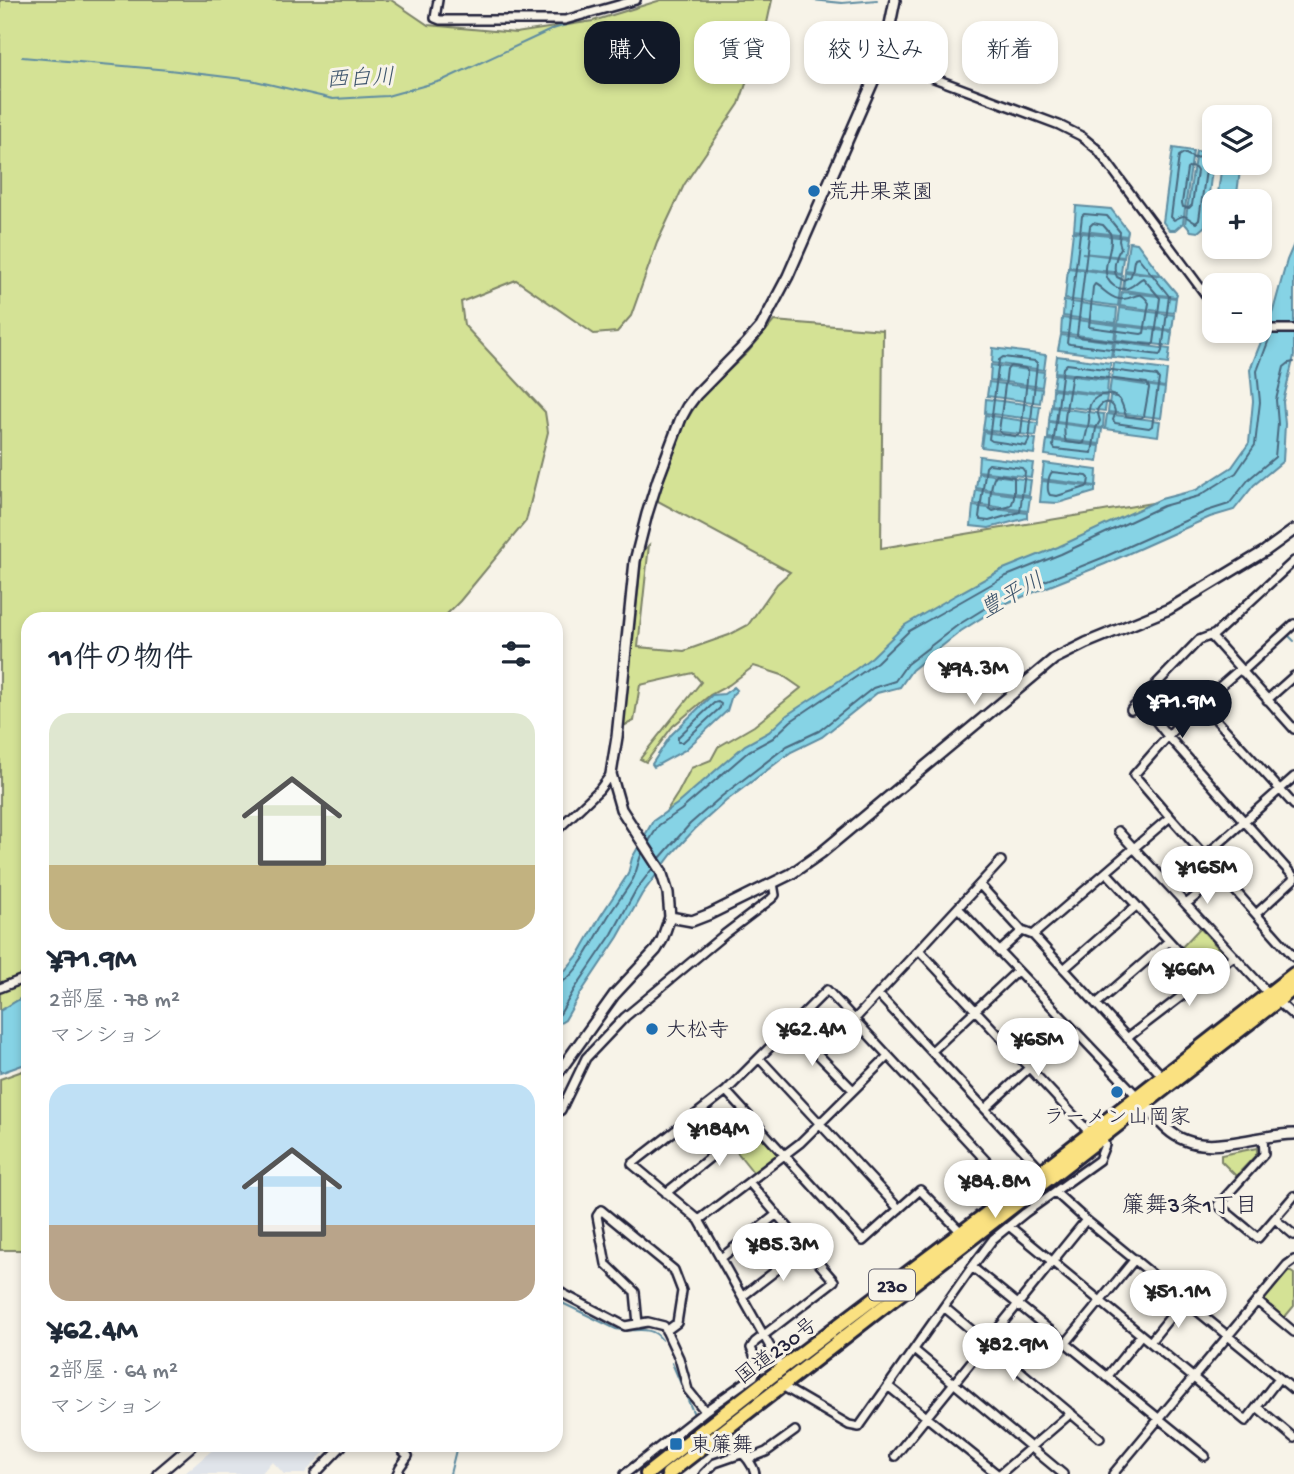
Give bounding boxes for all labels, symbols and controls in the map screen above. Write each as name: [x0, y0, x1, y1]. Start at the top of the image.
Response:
chip: 購入: [584, 21, 680, 84]
chip: 賃貸: [694, 21, 790, 84]
chip: 絞り込み: [804, 21, 948, 84]
chip: 新着: [962, 21, 1058, 84]
water label: 西白川: [325, 64, 395, 96]
map controls: [1202, 105, 1272, 343]
button: layers: [1202, 105, 1272, 175]
place label: 荒井果菜園: [828, 180, 933, 207]
marker: 荒井果菜園: [806, 183, 822, 199]
button: +: [1202, 189, 1272, 259]
button: −: [1202, 273, 1272, 343]
water label: 豊平川: [975, 568, 1049, 626]
icon: filters: [497, 635, 535, 673]
text: 11件の物件: [49, 643, 193, 678]
pin: ¥94.3M: [917, 648, 1031, 707]
text: ¥94.3M: [940, 656, 1008, 683]
pin: ¥71.9M: [1125, 680, 1239, 740]
text: ¥71.9M: [1149, 689, 1215, 716]
icon: home: [229, 758, 355, 884]
pin: ¥165M: [1158, 846, 1256, 906]
text: ¥165M: [1177, 855, 1237, 882]
text: ¥71.9M: [49, 944, 136, 979]
pin: ¥66M: [1148, 948, 1230, 1008]
text: ¥66M: [1164, 957, 1214, 984]
text: 2部屋 · 78 m²: [49, 988, 180, 1015]
pin: ¥62.4M: [755, 1009, 869, 1068]
text: ¥62.4M: [778, 1017, 846, 1044]
pin: ¥65M: [997, 1018, 1079, 1078]
place label: 大松寺: [666, 1019, 729, 1045]
marker: 大松寺: [644, 1021, 660, 1037]
text: マンション: [49, 1024, 163, 1051]
text: ¥65M: [1013, 1027, 1063, 1054]
marker: ラーメン山岡家: [1109, 1084, 1125, 1100]
place label: ラーメン山岡家: [1044, 1105, 1191, 1132]
pin: ¥184M: [670, 1108, 768, 1168]
text: ¥184M: [689, 1117, 749, 1144]
icon: home: [229, 1129, 355, 1255]
pin: ¥84.8M: [938, 1160, 1052, 1220]
text: ¥84.8M: [960, 1169, 1030, 1196]
district label: 簾舞3条1丁目: [1122, 1192, 1258, 1221]
pin: ¥85.3M: [726, 1224, 840, 1283]
text: ¥85.3M: [748, 1232, 818, 1259]
road number: 230: [869, 1270, 915, 1301]
pin: ¥51.1M: [1121, 1270, 1235, 1330]
text: ¥51.1M: [1146, 1279, 1210, 1306]
street label: 国道230号: [732, 1313, 824, 1392]
text: ¥62.4M: [49, 1315, 137, 1350]
pin: ¥82.9M: [956, 1324, 1070, 1383]
text: ¥82.9M: [978, 1332, 1048, 1359]
text: 2部屋 · 64 m²: [49, 1359, 178, 1386]
text: マンション: [49, 1395, 163, 1422]
place label: 東簾舞: [690, 1433, 753, 1460]
marker: 東簾舞: [668, 1436, 684, 1452]

